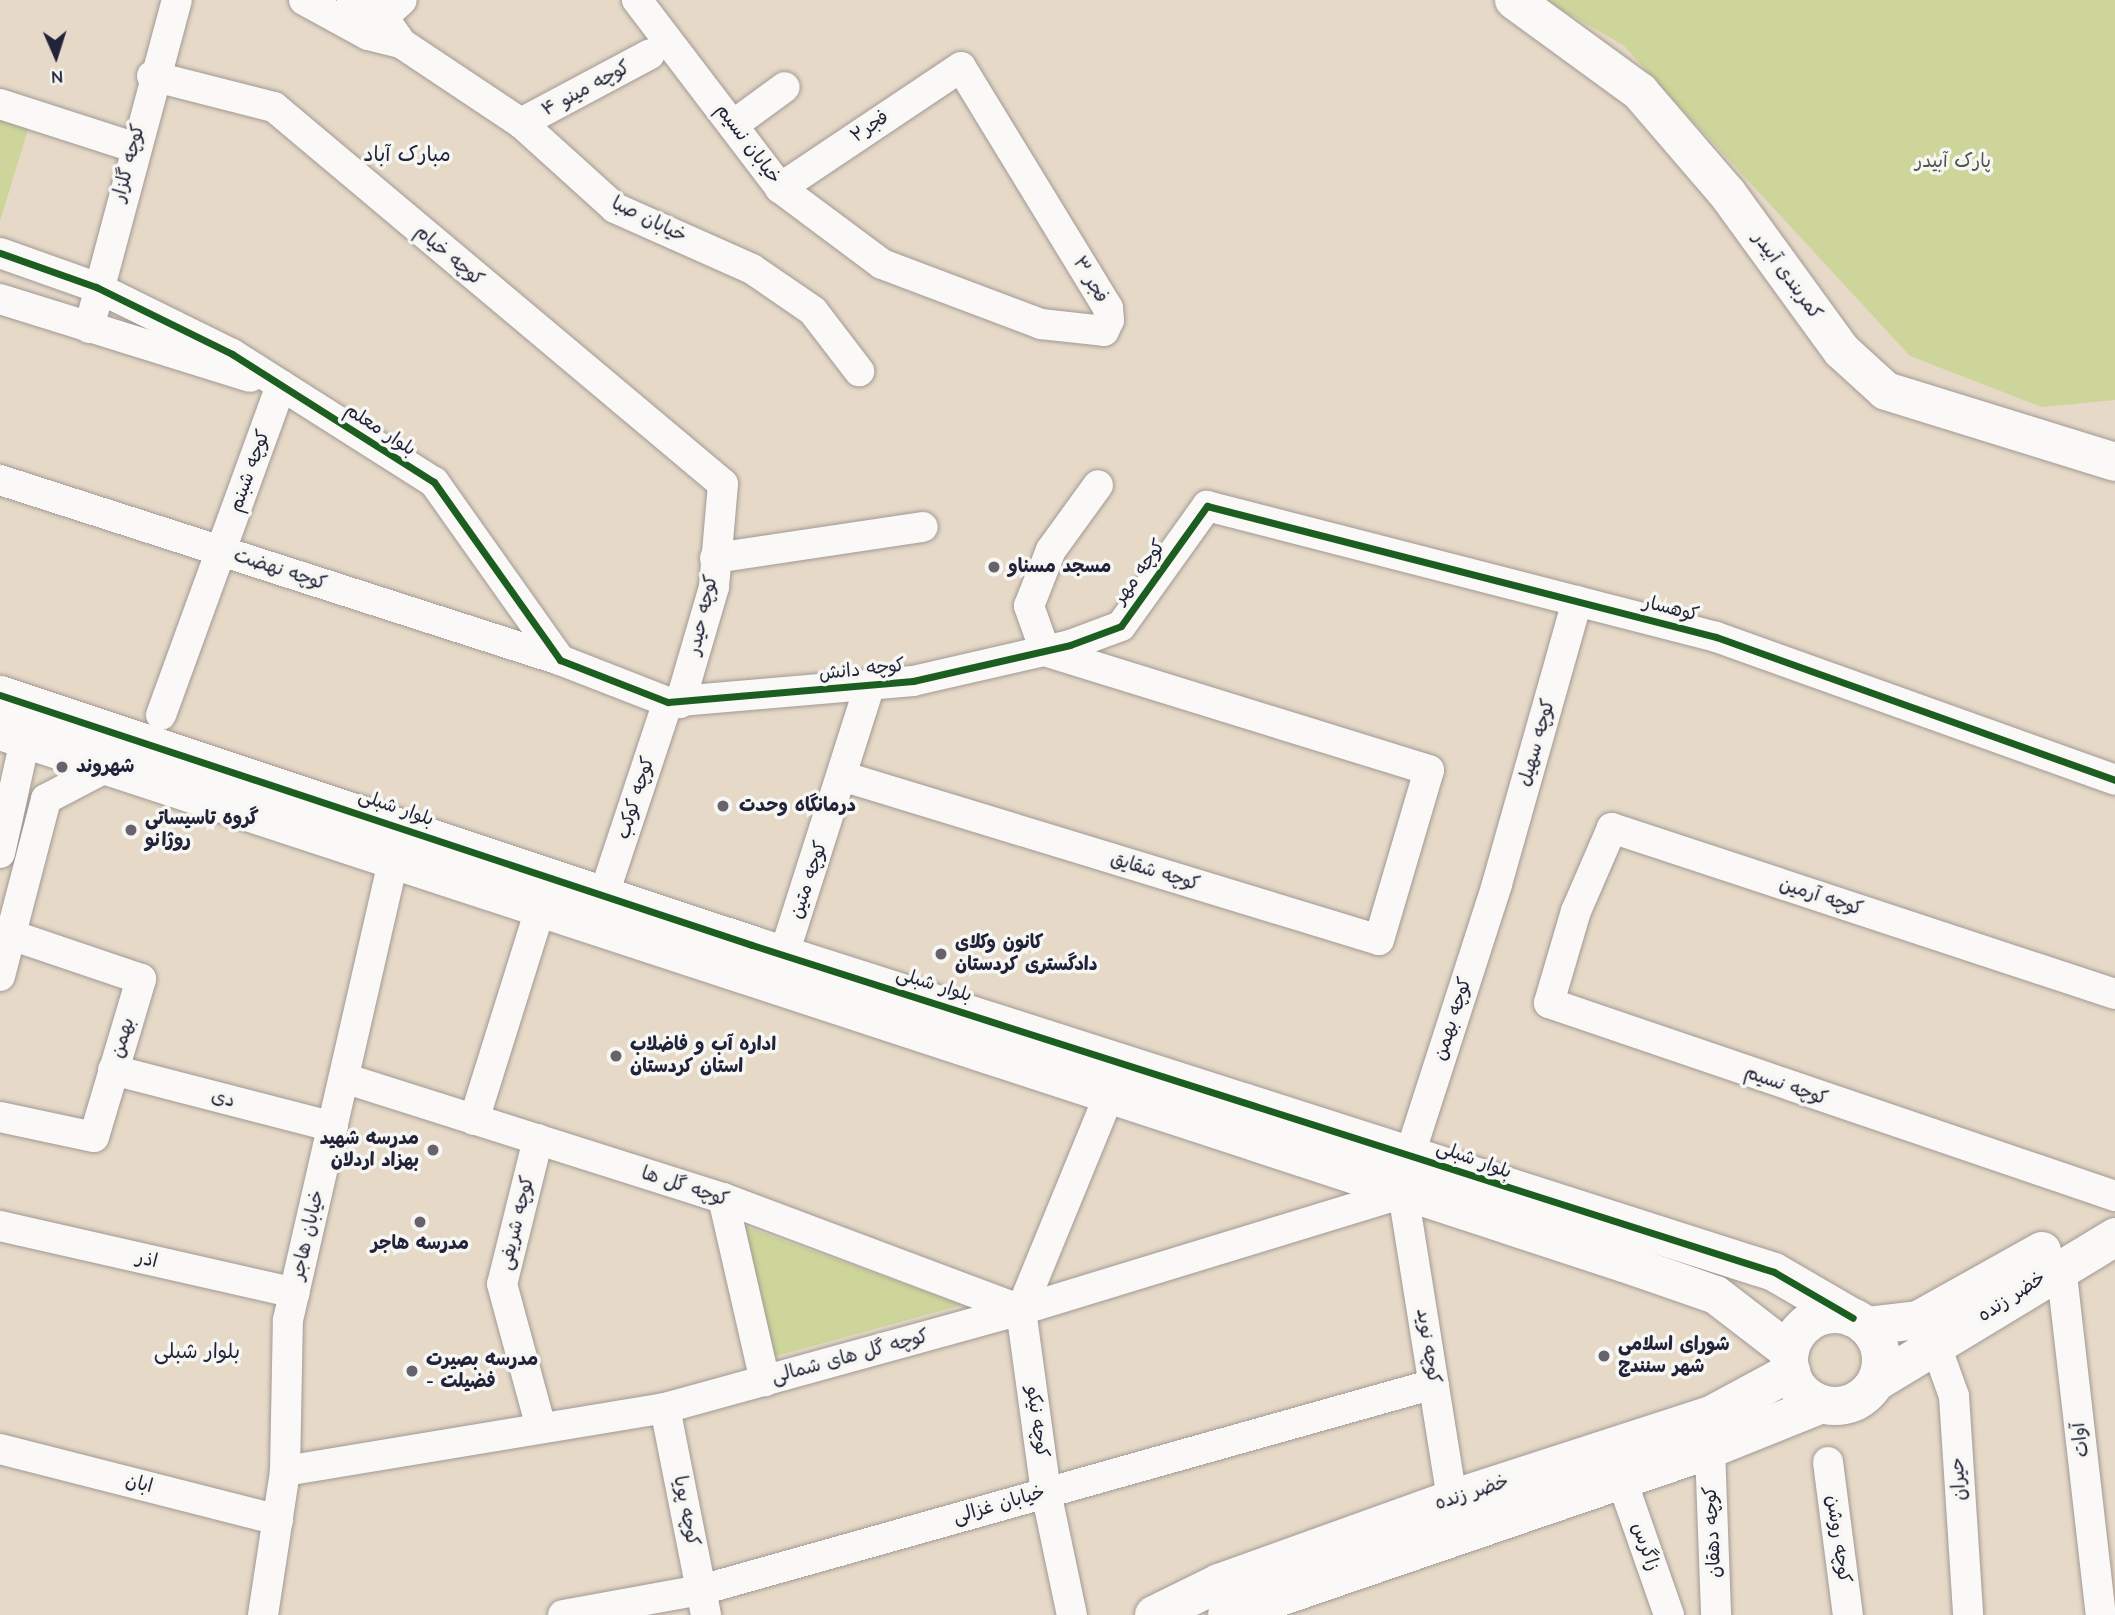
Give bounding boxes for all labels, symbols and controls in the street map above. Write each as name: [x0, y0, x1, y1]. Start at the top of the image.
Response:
north arrow: [21, 21, 91, 91]
street label: کوچه مینو ۴: [538, 56, 634, 122]
text: N: [50, 66, 64, 88]
street label: خیابان نسیم: [710, 99, 786, 189]
street label: فجر۲: [847, 106, 893, 148]
street label: کوچه گلزار: [108, 122, 150, 204]
district label: مبارک آباد: [363, 141, 451, 167]
park label: پارک آبیدر: [1915, 151, 1991, 173]
street label: خیابان صبا: [608, 192, 690, 248]
street label: کوچه خیام: [410, 221, 488, 291]
street label: کمربندی آبیدر: [1748, 228, 1826, 324]
street label: فجر ۳: [1067, 253, 1113, 307]
street label: بلوار معلم: [340, 399, 420, 461]
street label: کوچه شبنم: [225, 427, 275, 515]
street label: کوچه مهر: [1109, 535, 1171, 609]
street label: کوچه نهضت: [231, 544, 329, 596]
place label: مسجد مسناو: [1008, 556, 1111, 578]
marker: مسجد مسناو: [986, 559, 1002, 575]
street label: کوچه حیدر: [683, 573, 723, 657]
street label: کوهسار: [1641, 591, 1701, 627]
street label: کوچه دانش: [818, 654, 906, 686]
street label: کوچه سهیل: [1514, 697, 1560, 789]
street label: کوچه کوکب: [612, 754, 660, 842]
place label: شهروند: [76, 756, 134, 778]
marker: شهروند: [54, 759, 70, 775]
street label: بلوار شبلی: [355, 785, 437, 831]
place label: درمانگاه وحدت: [739, 795, 856, 817]
marker: درمانگاه وحدت: [713, 796, 733, 816]
place label: گروه تاسیساتی روژانو: [145, 808, 259, 852]
marker: گروه تاسیساتی روژانو: [123, 822, 139, 838]
street label: کوچه متین: [785, 838, 833, 922]
street label: کوچه شقایق: [1108, 848, 1202, 896]
street label: کوچه آرمین: [1776, 873, 1866, 921]
place label: کانون وکلای دادگستری کردستان: [955, 932, 1097, 976]
marker: کانون وکلای دادگستری کردستان: [933, 946, 949, 962]
street label: بلوار شبلی: [893, 963, 975, 1007]
street label: کوچه بهمن: [1429, 975, 1477, 1063]
street label: بهمن: [106, 1015, 140, 1061]
place label: اداره آب و فاضلاب استان کردستان: [630, 1034, 776, 1078]
marker: اداره آب و فاضلاب استان کردستان: [608, 1048, 624, 1064]
street label: کوچه نسیم: [1741, 1061, 1831, 1111]
street label: دی: [209, 1085, 237, 1113]
place label: مدرسه شهید بهزاد اردلان: [320, 1128, 419, 1172]
street label: بلوار شبلی: [1433, 1136, 1515, 1184]
marker: مدرسه شهید بهزاد اردلان: [425, 1142, 441, 1158]
street label: کوچه گل ها: [638, 1162, 732, 1212]
street label: کوچه شریفی: [494, 1174, 540, 1272]
street label: خیابان هاجر: [287, 1188, 329, 1282]
marker: مدرسه هاجر: [412, 1214, 428, 1230]
place label: مدرسه هاجر: [371, 1233, 469, 1255]
street label: اذر: [134, 1247, 160, 1273]
street label: خضر زنده: [1974, 1267, 2050, 1327]
street label: کوچه نوید: [1411, 1307, 1445, 1385]
street label: کوچه گل های شمالی: [769, 1325, 931, 1389]
place label: شورای اسلامی شهر سنندج: [1618, 1334, 1730, 1378]
district label: بلوار شبلی: [154, 1338, 240, 1364]
marker: شورای اسلامی شهر سنندج: [1596, 1348, 1612, 1364]
place label: مدرسه بصیرت - فضیلت: [426, 1349, 538, 1393]
marker: مدرسه بصیرت - فضیلت: [404, 1363, 420, 1379]
street label: کوچه نیکو: [1021, 1385, 1053, 1459]
street label: آوات: [2068, 1421, 2094, 1459]
street label: حیران: [1946, 1457, 1972, 1501]
street label: ابان: [123, 1470, 155, 1498]
street label: خضر زنده: [1432, 1470, 1512, 1516]
street label: کوچه پویا: [668, 1474, 704, 1548]
street label: خیابان غزالی: [950, 1481, 1048, 1529]
street label: کوچه دهقان: [1699, 1485, 1727, 1579]
street label: کوچه روشن: [1821, 1494, 1855, 1584]
street label: زاگرس: [1626, 1520, 1664, 1574]

